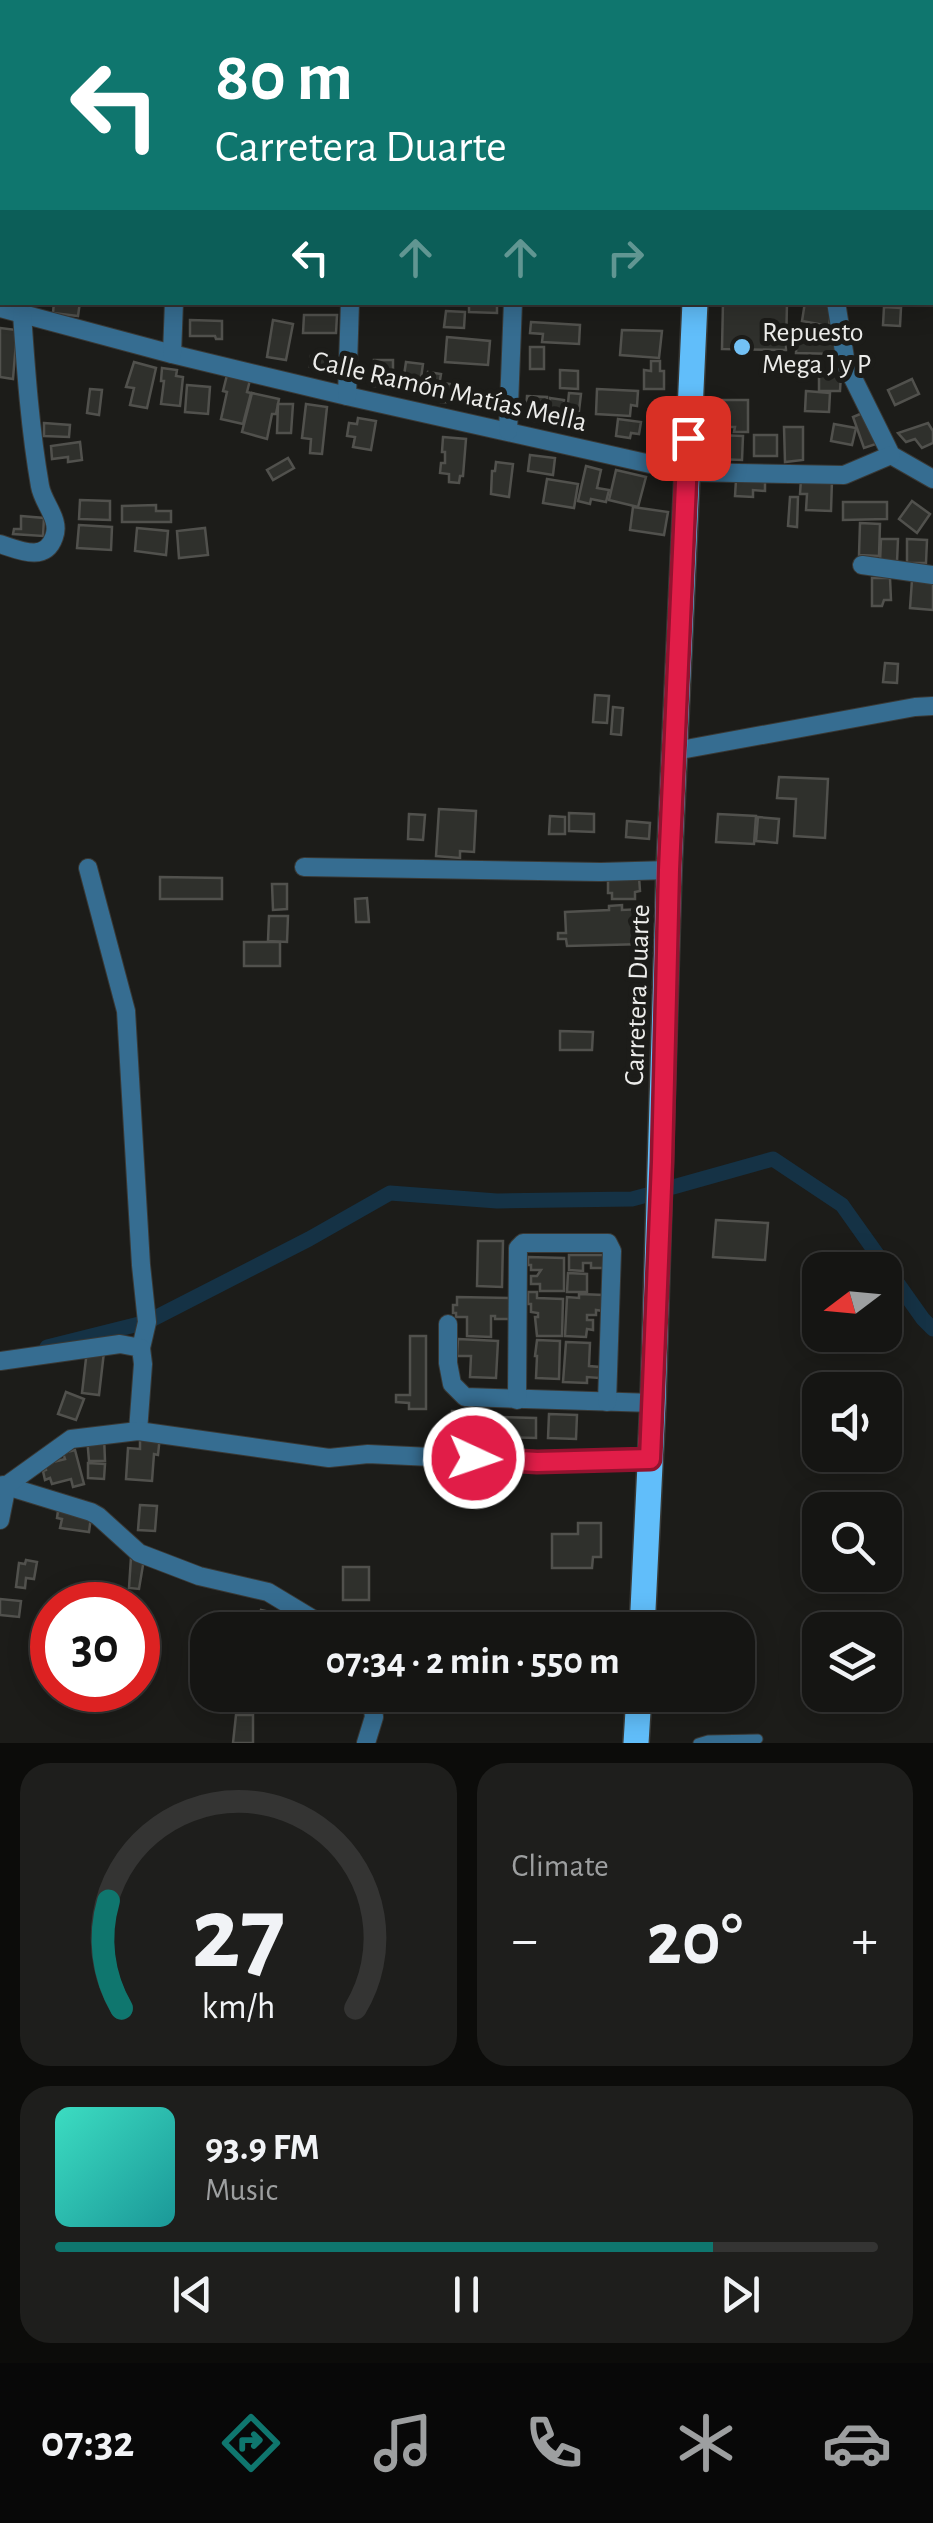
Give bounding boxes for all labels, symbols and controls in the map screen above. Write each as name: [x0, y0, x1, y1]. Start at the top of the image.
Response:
icon: left: [50, 40, 180, 170]
text: 80 m: [215, 43, 353, 113]
text: Carretera Duarte: [215, 125, 507, 170]
icon: left: [283, 230, 338, 285]
icon: ahead: [388, 230, 443, 285]
icon: ahead: [493, 230, 548, 285]
icon: right: [598, 230, 653, 285]
place label: Repuesto Mega J y P: [762, 319, 871, 379]
marker: Repuesto Mega J y P: [731, 336, 753, 358]
street label: Calle Ramón Matías Mella: [309, 347, 590, 437]
pin: [646, 396, 731, 481]
icon: arrive: [661, 411, 716, 466]
street label: Carretera Duarte: [621, 904, 655, 1086]
north arrow: [802, 1252, 902, 1352]
map controls: [802, 1252, 902, 1712]
button: sound: [802, 1372, 902, 1472]
position arrow: [422, 1406, 526, 1510]
button: search: [802, 1492, 902, 1592]
speed limit sign: 30: [30, 1582, 160, 1712]
button: layers: [802, 1612, 902, 1712]
text: 07:34 · 2 min · 550 m: [325, 1643, 620, 1681]
text: Climate: [512, 1850, 609, 1882]
text: 27: [191, 1883, 285, 1987]
text: 20°: [647, 1903, 743, 1978]
text: −: [512, 1913, 538, 1968]
text: +: [852, 1913, 878, 1968]
text: km/h: [201, 1989, 275, 2025]
text: 93.9 FM: [205, 2129, 320, 2167]
text: Music: [205, 2174, 278, 2206]
icon: previous: [165, 2267, 220, 2322]
icon: pause: [439, 2267, 494, 2322]
icon: next: [713, 2267, 768, 2322]
icon: directions: [216, 2408, 286, 2478]
icon: music: [368, 2408, 438, 2478]
icon: phone: [519, 2408, 589, 2478]
icon: climate: [671, 2408, 741, 2478]
icon: car: [822, 2408, 892, 2478]
text: 07:32: [41, 2420, 135, 2465]

